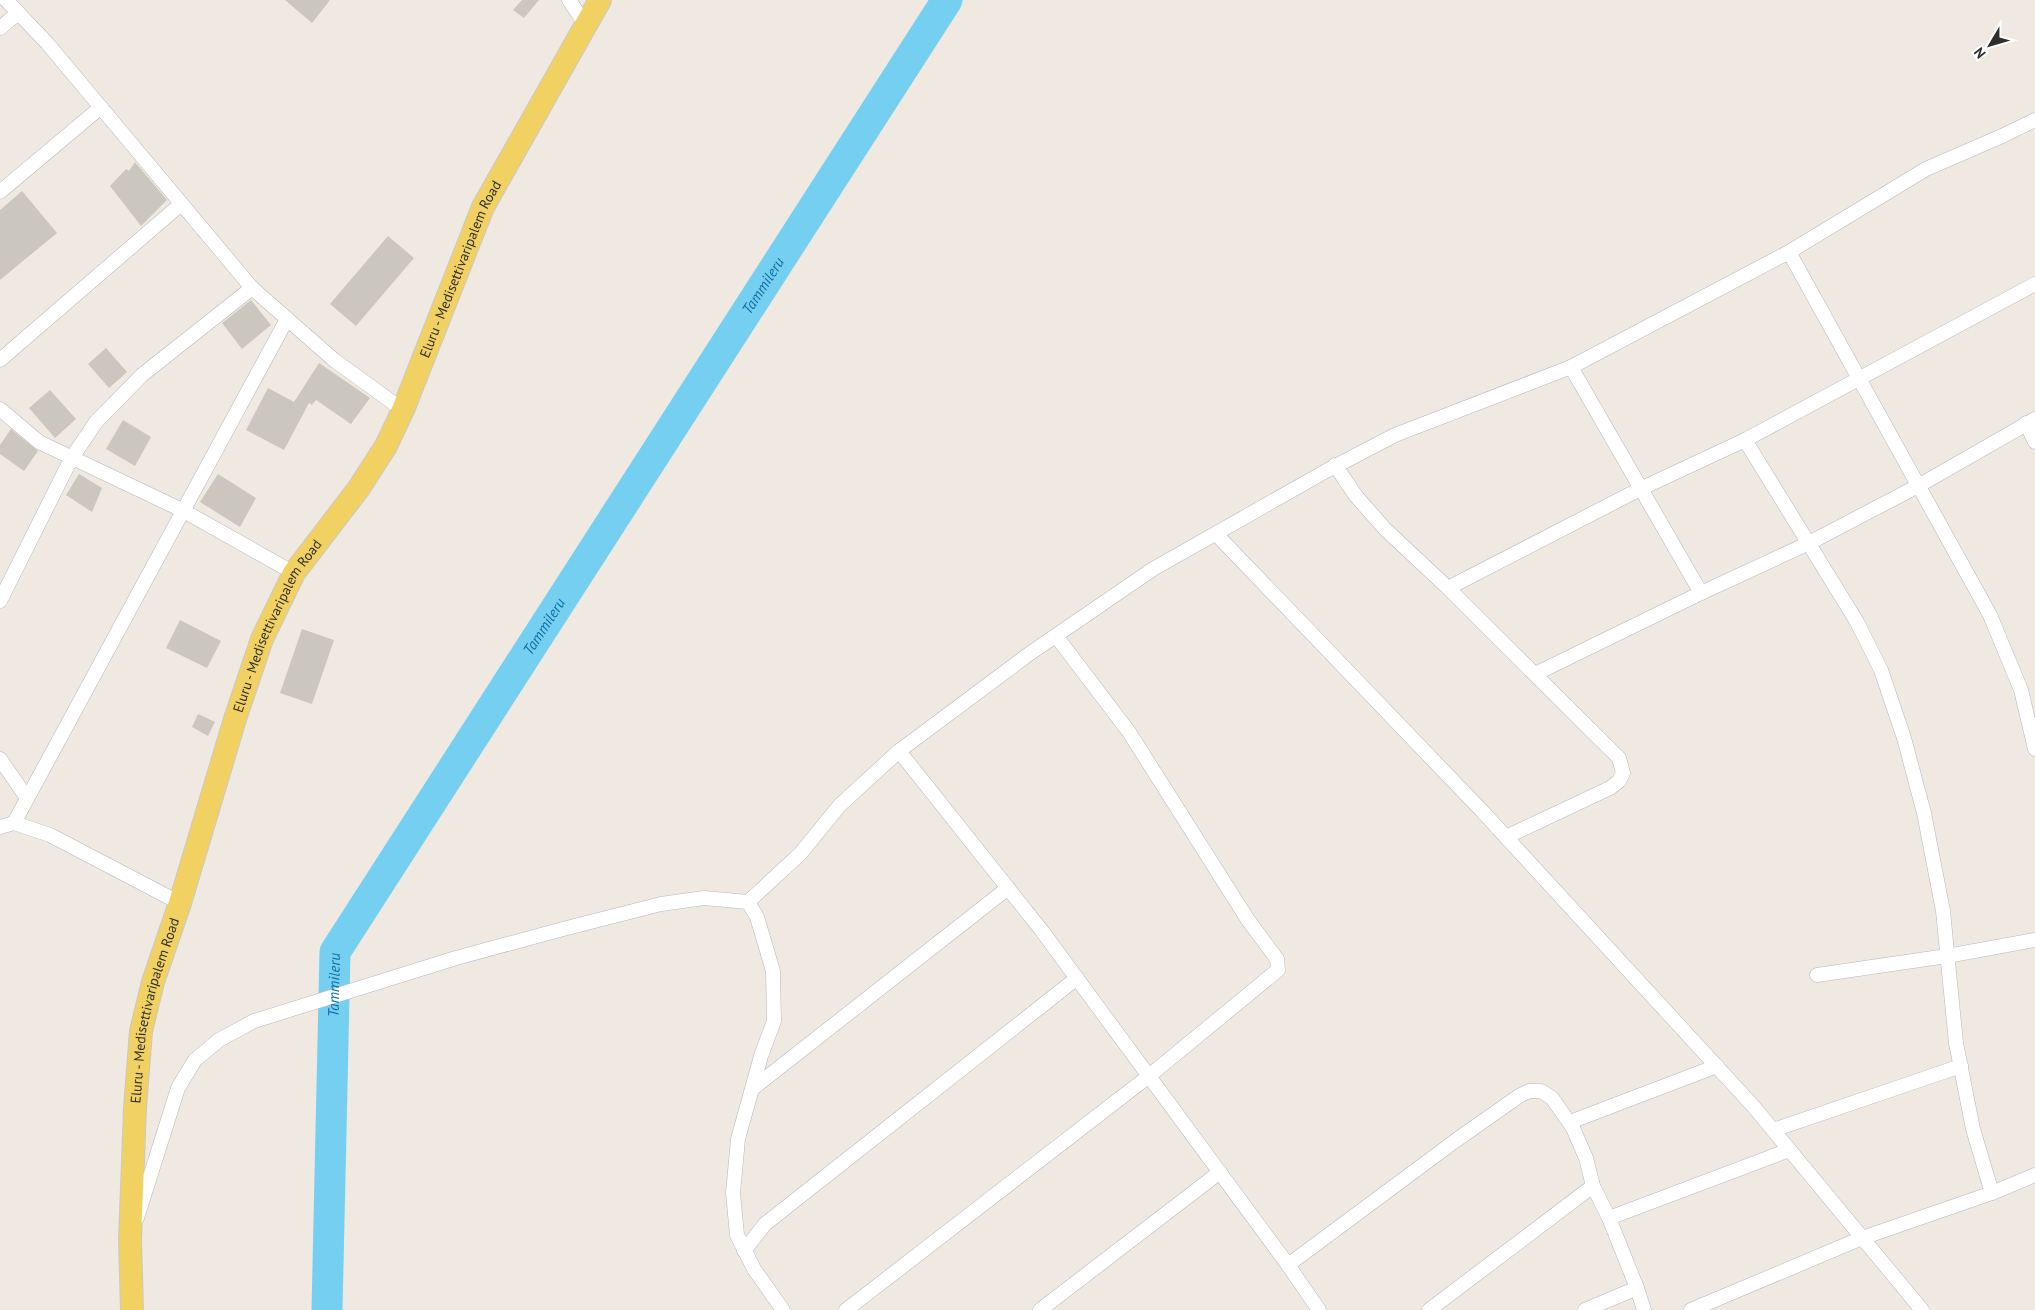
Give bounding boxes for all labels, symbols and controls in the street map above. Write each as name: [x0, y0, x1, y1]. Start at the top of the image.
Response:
north arrow: [1965, 20, 2015, 70]
text: N: [1970, 44, 1990, 62]
street label: Eluru - Medisettivaripalem Road: [416, 177, 505, 360]
water label: Tammileru: [738, 253, 788, 318]
street label: Eluru - Medisettivaripalem Road: [229, 536, 325, 715]
water label: Tammileru: [519, 594, 569, 658]
street label: Eluru - Medisettivaripalem Road: [126, 915, 183, 1104]
water label: Tammileru: [324, 953, 344, 1017]

